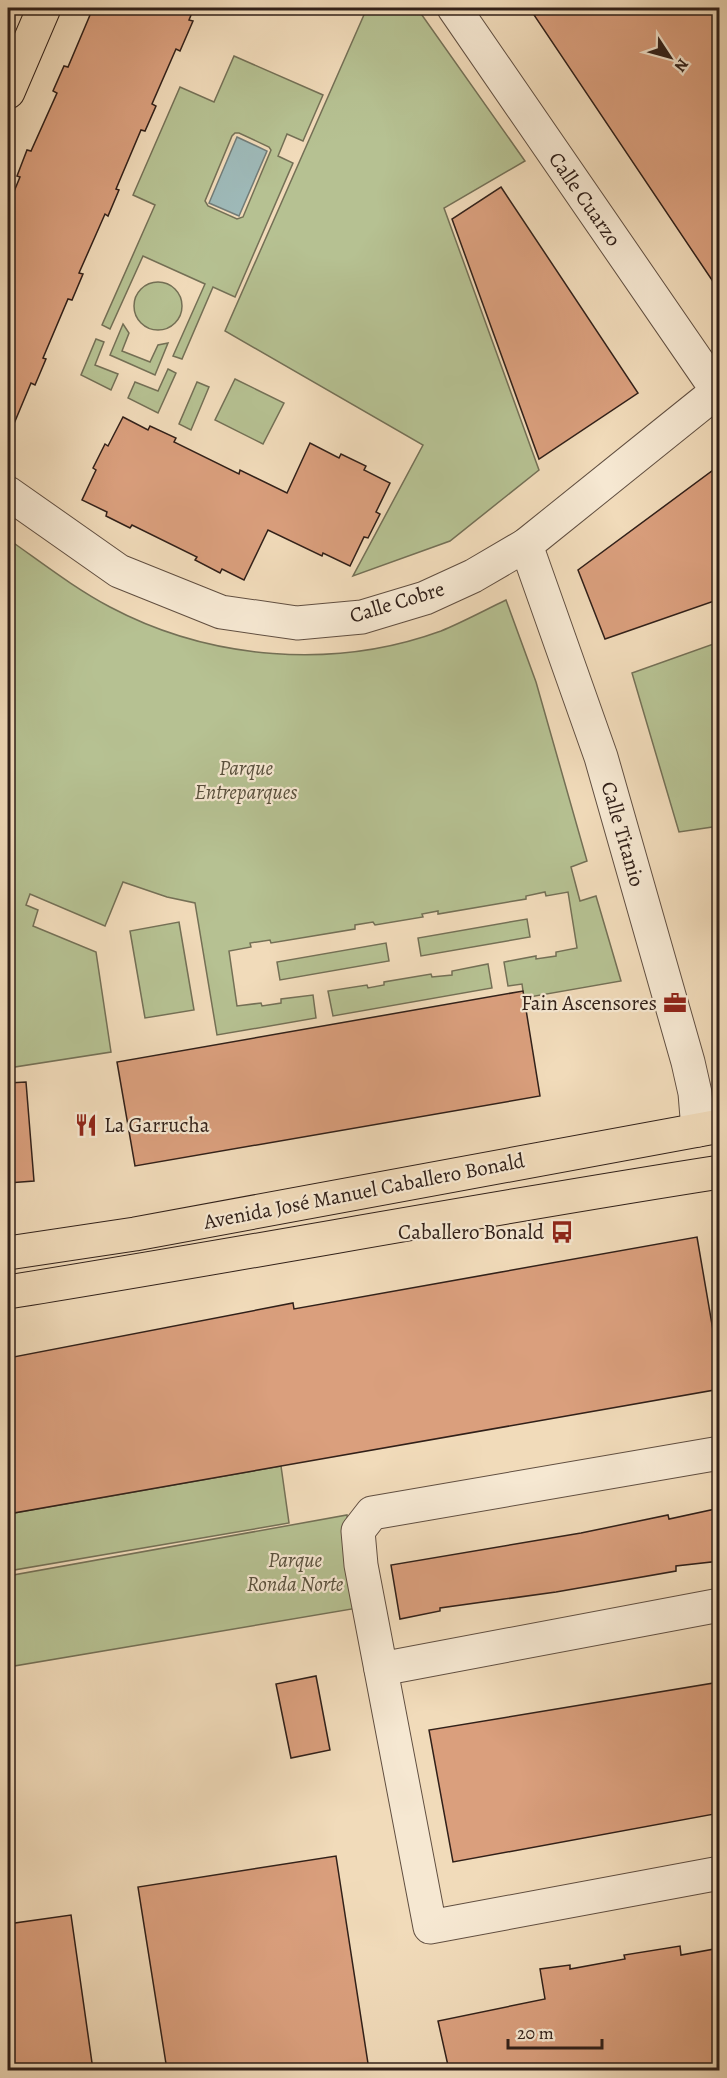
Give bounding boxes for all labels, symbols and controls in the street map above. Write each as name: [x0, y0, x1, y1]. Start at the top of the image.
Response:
north arrow: [640, 27, 700, 87]
text: N: [669, 54, 694, 77]
street label: Calle Cuarzo: [542, 146, 628, 252]
street label: Calle Cobre: [346, 574, 448, 630]
park label: Parque Entreparques: [195, 754, 297, 806]
street label: Calle Titanio: [595, 778, 651, 890]
place label: Fain Ascensores: [521, 989, 657, 1017]
office icon: Fain Ascensores: [662, 990, 688, 1016]
place label: La Garrucha: [104, 1111, 210, 1139]
restaurant icon: La Garrucha: [73, 1112, 99, 1138]
street label: Avenida José Manuel Caballero Bonald: [201, 1148, 527, 1234]
place label: Caballero Bonald: [398, 1219, 544, 1245]
bus stop icon: Caballero Bonald: [549, 1219, 575, 1245]
park label: Parque Ronda Norte: [247, 1546, 344, 1598]
scale bar: [508, 2012, 602, 2050]
text: 20 m: [517, 2021, 554, 2045]

